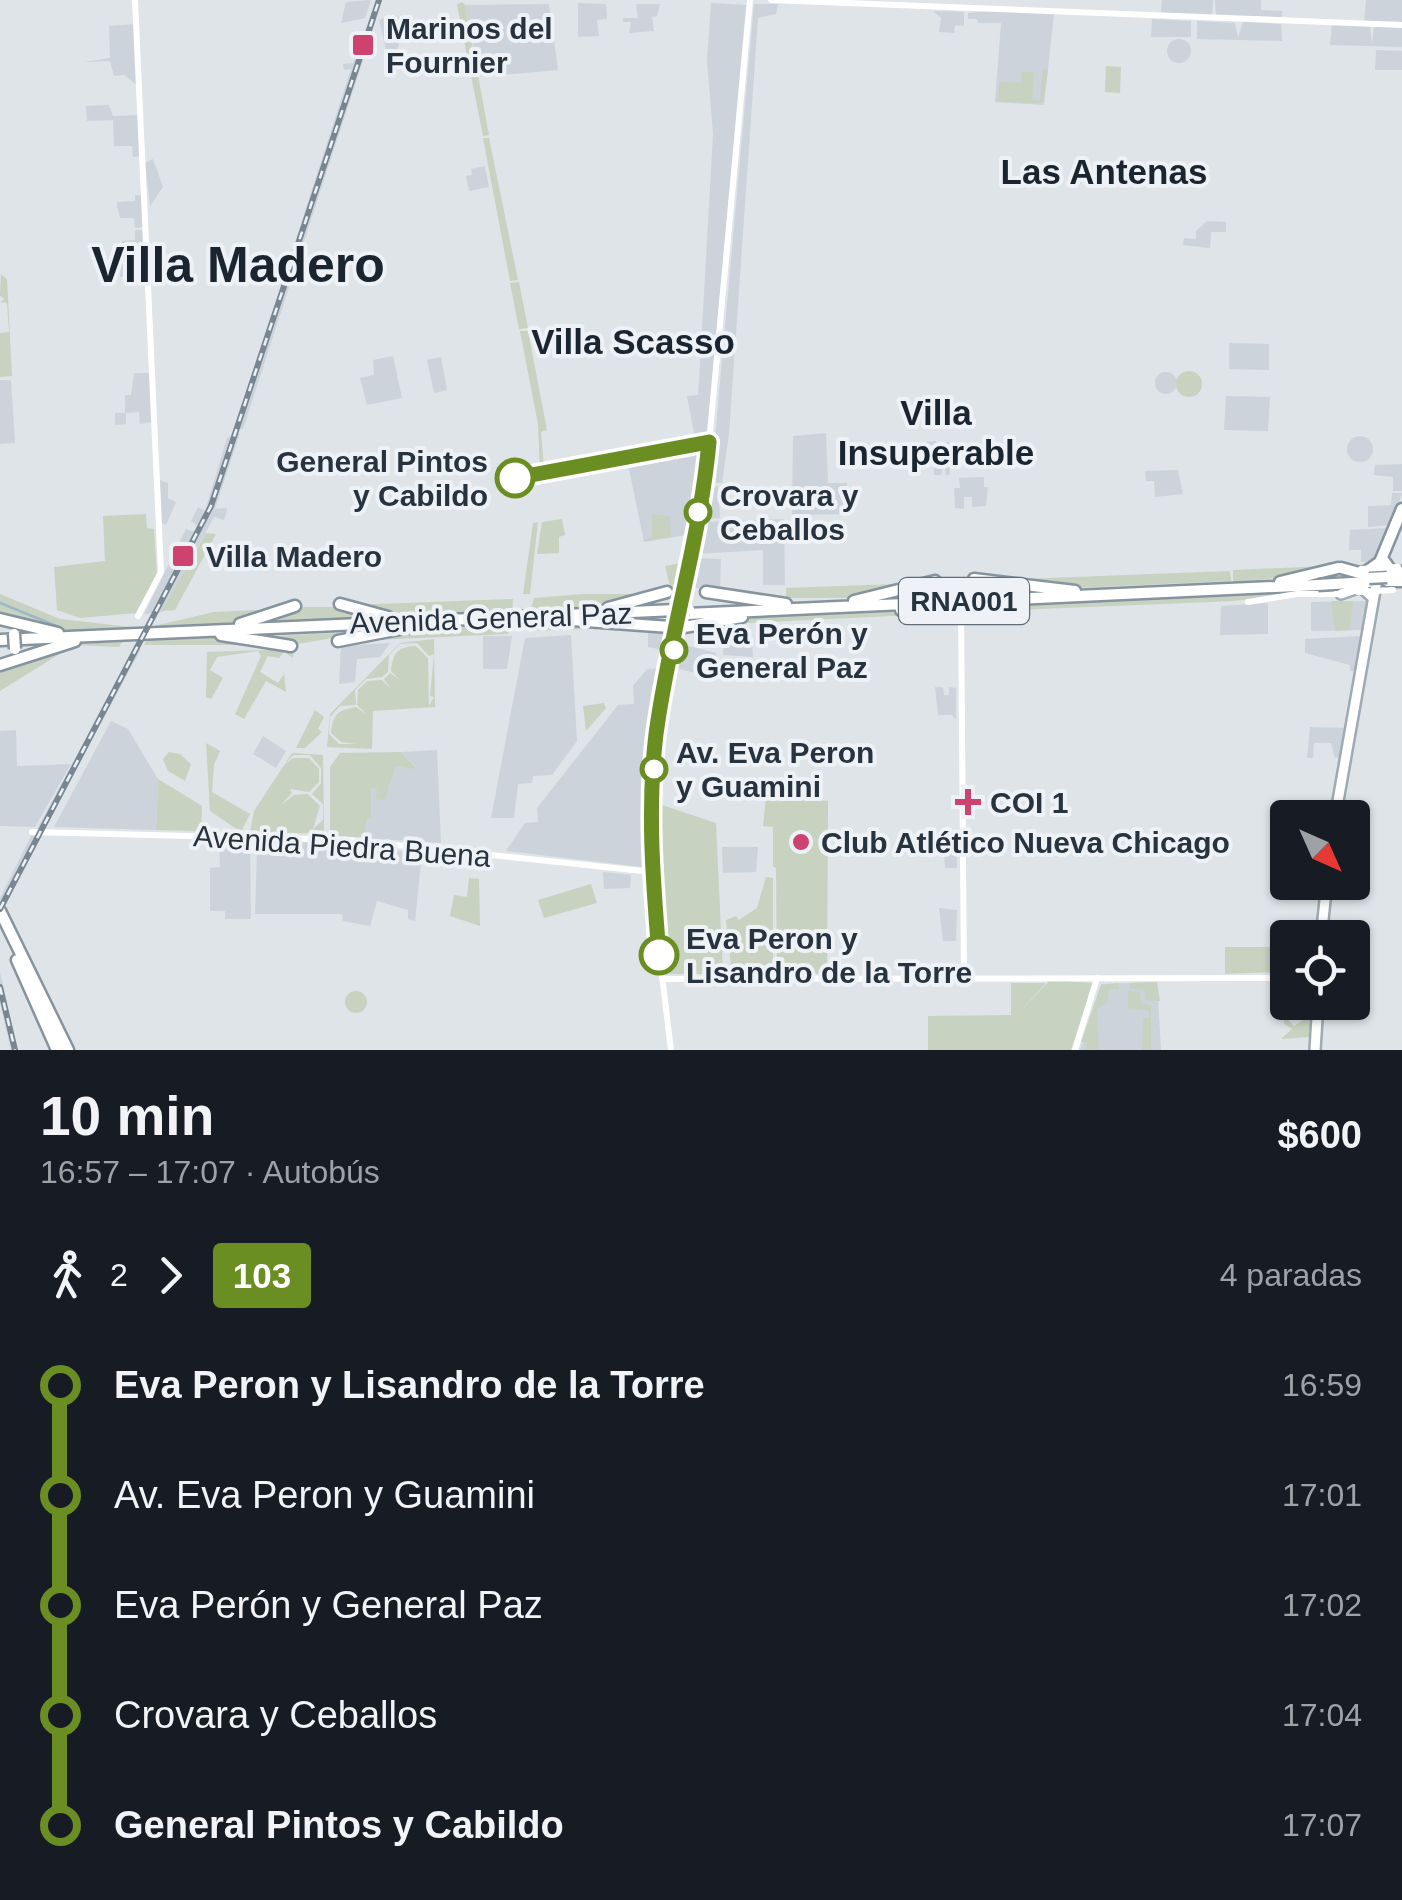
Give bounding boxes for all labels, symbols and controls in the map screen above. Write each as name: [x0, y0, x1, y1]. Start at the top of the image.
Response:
place label: Marinos del Fournier: [386, 12, 553, 79]
marker: Marinos del Fournier: [350, 32, 376, 58]
district label: Las Antenas: [1001, 152, 1207, 191]
district label: Villa Madero: [91, 237, 385, 293]
district label: Villa Scasso: [531, 322, 735, 361]
district label: Villa Insuperable: [838, 393, 1034, 472]
place label: General Pintos y Cabildo: [276, 445, 488, 512]
marker: General Pintos y Cabildo: [496, 459, 534, 497]
place label: Crovara y Ceballos: [720, 479, 859, 546]
marker: Crovara y Ceballos: [685, 499, 711, 525]
place label: Villa Madero: [206, 540, 382, 573]
marker: Villa Madero: [170, 543, 196, 569]
road number: RNA001: [899, 578, 1029, 624]
street label: Avenida General Paz: [349, 597, 633, 639]
place label: Eva Perón y General Paz: [696, 617, 868, 684]
marker: Eva Perón y General Paz: [661, 637, 687, 663]
place label: Av. Eva Peron y Guamini: [676, 736, 874, 803]
marker: Av. Eva Peron y Guamini: [641, 756, 667, 782]
place label: COI 1: [990, 786, 1068, 819]
marker: COI 1: [955, 789, 981, 815]
north arrow: [1270, 800, 1370, 900]
map controls: [1270, 800, 1370, 1020]
street label: Avenida Piedra Buena: [192, 819, 492, 873]
place label: Club Atlético Nueva Chicago: [821, 826, 1230, 859]
marker: Club Atlético Nueva Chicago: [790, 831, 812, 853]
button: locate: [1270, 920, 1370, 1020]
place label: Eva Peron y Lisandro de la Torre: [686, 922, 972, 989]
marker: Eva Peron y Lisandro de la Torre: [640, 936, 678, 974]
text: 10 min: [40, 1085, 214, 1147]
text: $600: [1277, 1114, 1362, 1156]
text: 16:57 – 17:07 · Autobús: [40, 1154, 380, 1190]
icon: walk: [40, 1248, 95, 1303]
icon: forward: [143, 1248, 198, 1303]
text: 103: [233, 1256, 291, 1295]
text: 2: [110, 1257, 128, 1293]
text: 4 paradas: [1220, 1257, 1362, 1293]
text: Eva Peron y Lisandro de la Torre: [114, 1364, 705, 1406]
text: 16:59: [1282, 1367, 1362, 1403]
text: Av. Eva Peron y Guamini: [114, 1474, 535, 1516]
text: 17:01: [1282, 1477, 1362, 1513]
text: Eva Perón y General Paz: [114, 1584, 543, 1626]
text: 17:02: [1282, 1587, 1362, 1623]
text: Crovara y Ceballos: [114, 1694, 437, 1736]
text: 17:04: [1282, 1697, 1362, 1733]
text: General Pintos y Cabildo: [114, 1804, 564, 1846]
text: 17:07: [1282, 1807, 1362, 1843]

